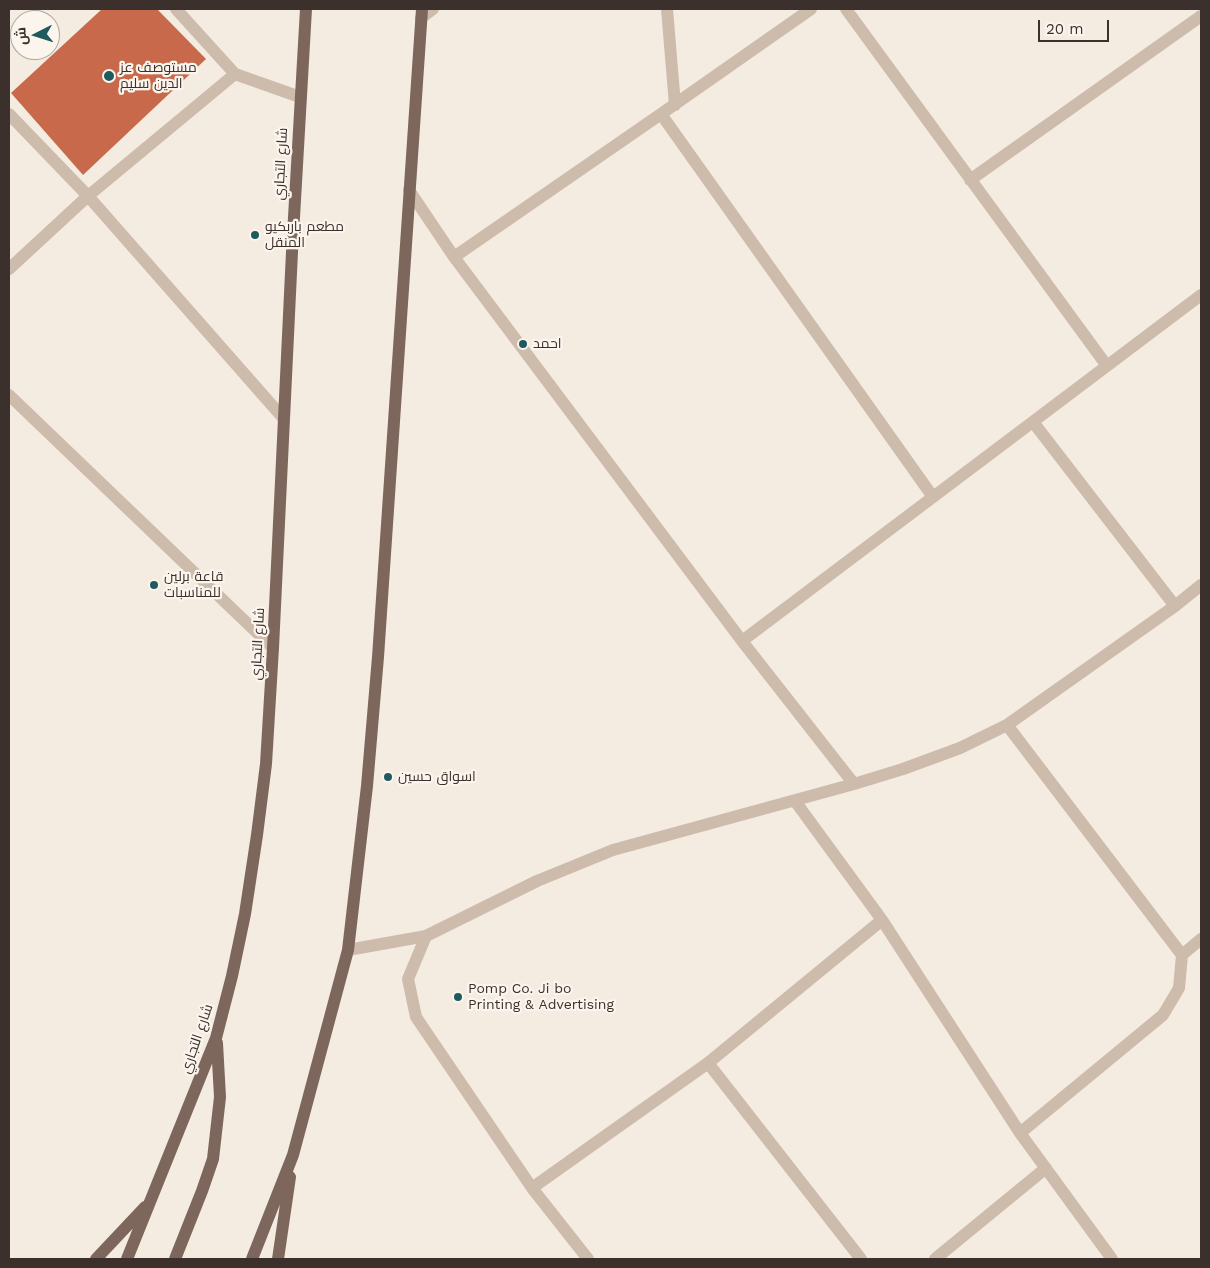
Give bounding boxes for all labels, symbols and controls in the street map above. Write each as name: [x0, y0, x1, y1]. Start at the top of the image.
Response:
north arrow: [10, 10, 60, 60]
scale bar: [1040, 10, 1111, 42]
text: 20 m: [1046, 20, 1084, 38]
text: ش: [12, 27, 30, 46]
place label: مستوصف عز الدين سليم: [120, 60, 197, 92]
marker: مستوصف عز الدين سليم: [102, 69, 116, 83]
street label: شارع التجاري: [271, 127, 291, 201]
place label: مطعم باربكيو المنقل: [265, 219, 344, 252]
marker: مطعم باربكيو المنقل: [249, 229, 261, 241]
place label: احمد: [533, 336, 561, 352]
marker: احمد: [517, 338, 529, 350]
place label: قاعة برلين للمناسبات: [164, 569, 223, 602]
marker: قاعة برلين للمناسبات: [148, 579, 160, 591]
street label: شارع التجاري: [248, 607, 268, 681]
place label: اسواق حسين: [398, 769, 476, 785]
marker: اسواق حسين: [382, 771, 394, 783]
place label: Pomp Co. Ji bo Printing & Advertising: [468, 981, 614, 1014]
marker: Pomp Co. Ji bo Printing & Advertising: [452, 991, 464, 1003]
street label: شارع التجاري: [177, 1002, 217, 1076]

